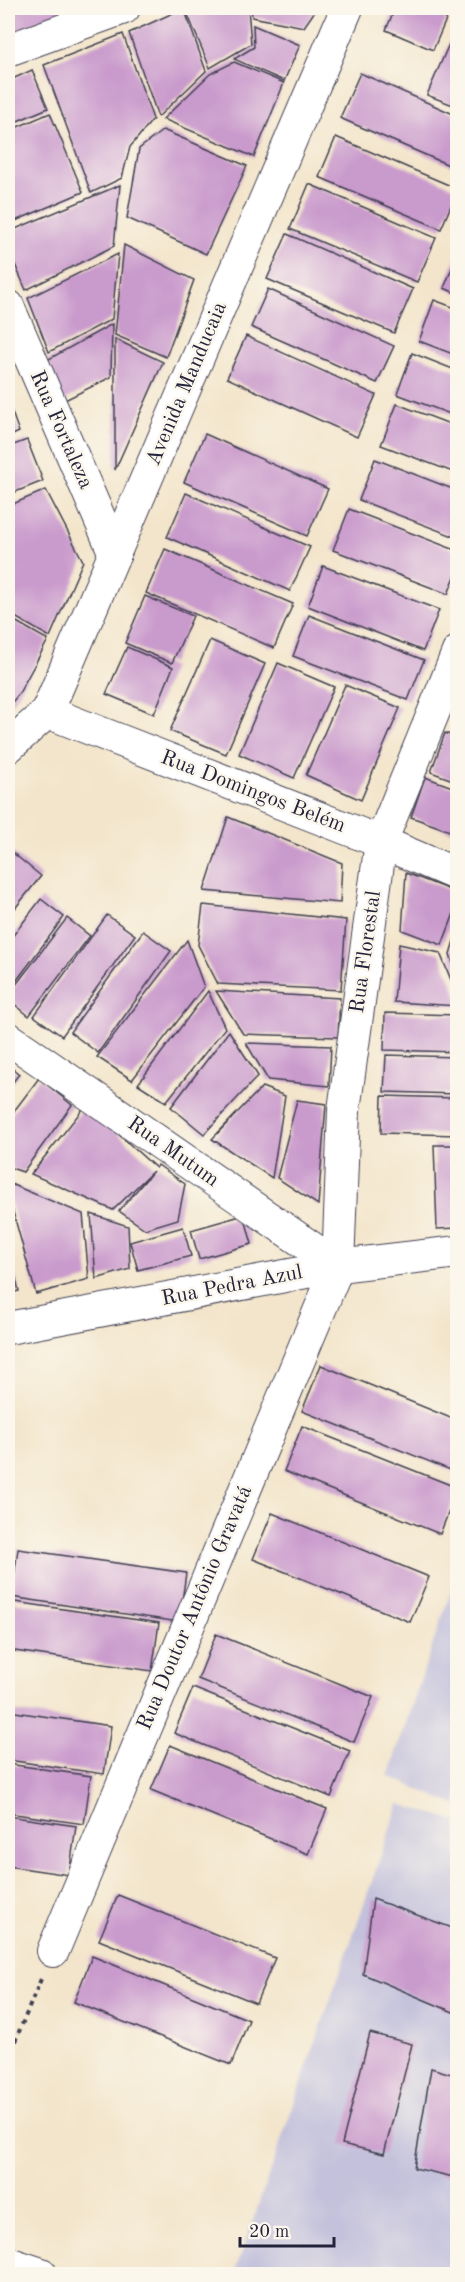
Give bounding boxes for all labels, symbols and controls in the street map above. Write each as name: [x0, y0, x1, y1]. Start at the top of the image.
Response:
street label: Avenida Manducaia: [143, 299, 231, 469]
street label: Rua Fortaleza: [26, 368, 96, 492]
street label: Rua Domingos Belém: [158, 747, 348, 837]
street label: Rua Florestal: [347, 889, 385, 1015]
street label: Rua Mutum: [123, 1113, 223, 1191]
street label: Rua Pedra Azul: [160, 1262, 305, 1310]
street label: Rua Doutor Antônio Gravatá: [134, 1483, 256, 1733]
scale bar: [240, 2210, 334, 2248]
text: 20 m: [249, 2223, 289, 2241]

